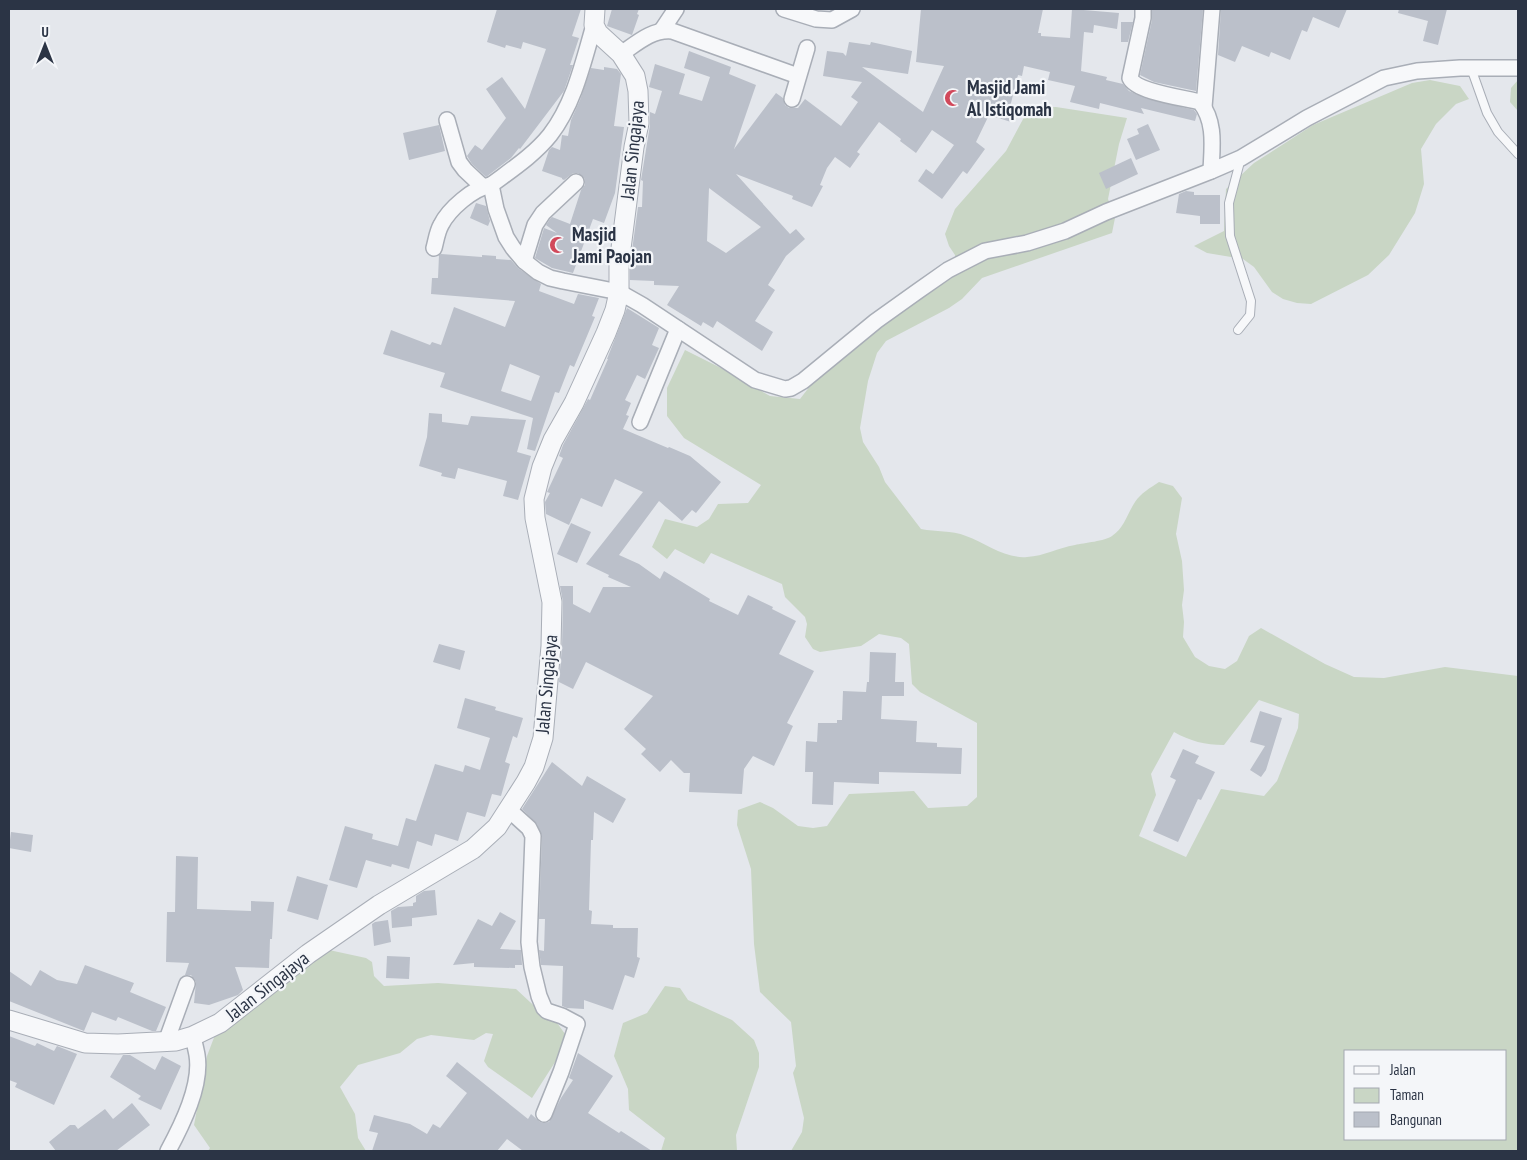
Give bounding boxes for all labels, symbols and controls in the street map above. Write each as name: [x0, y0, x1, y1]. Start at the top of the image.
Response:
north arrow: [20, 20, 70, 70]
text: U: [41, 23, 49, 41]
place label: Masjid Jami Al Istiqomah: [966, 75, 1052, 121]
mosque icon: Masjid Jami Al Istiqomah: [943, 88, 963, 108]
street label: Jalan Singajaya: [615, 99, 649, 202]
place label: Masjid Jami Paojan: [571, 222, 652, 268]
mosque icon: Masjid Jami Paojan: [548, 235, 568, 255]
street label: Jalan Singajaya: [530, 633, 562, 736]
street label: Jalan Singajaya: [220, 946, 314, 1027]
legend: [1344, 1050, 1507, 1140]
text: Jalan: [1389, 1060, 1416, 1079]
text: Taman: [1390, 1085, 1424, 1104]
text: Bangunan: [1390, 1110, 1442, 1129]

